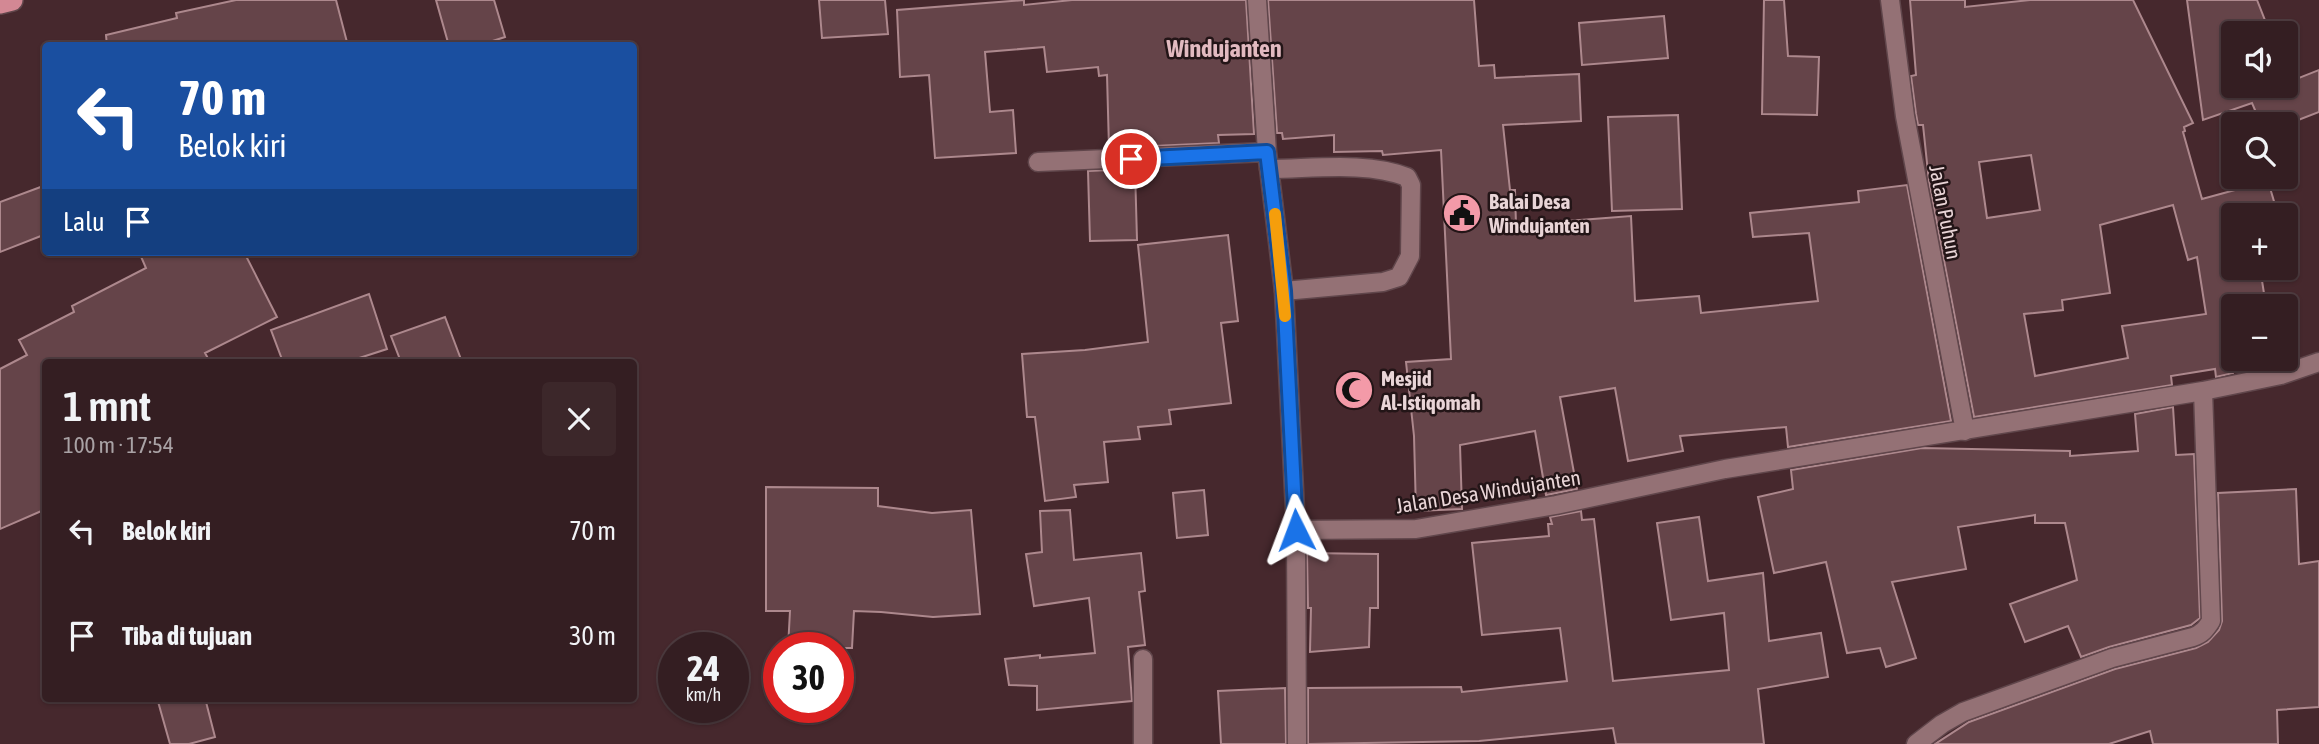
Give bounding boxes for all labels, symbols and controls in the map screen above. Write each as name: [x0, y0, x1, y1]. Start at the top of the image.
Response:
map controls: [2221, 21, 2298, 371]
button: sound: [2221, 21, 2298, 98]
district label: Windujanten: [1165, 35, 1282, 62]
text: 70 m: [178, 69, 266, 125]
icon: left: [63, 70, 154, 161]
button: search: [2221, 112, 2298, 189]
text: Belok kiri: [178, 127, 287, 164]
pin: [1101, 129, 1161, 189]
icon: arrive: [1112, 140, 1150, 178]
street label: Jalan Puhun: [1925, 163, 1967, 261]
place label: Balai Desa Windujanten: [1488, 189, 1590, 237]
public building icon: Balai Desa Windujanten: [1441, 192, 1483, 234]
icon: arrive: [119, 203, 157, 241]
button: +: [2221, 203, 2298, 280]
text: Lalu: [63, 207, 105, 237]
button: −: [2221, 294, 2298, 371]
place label: Mesjid Al-Istiqomah: [1380, 366, 1481, 414]
mosque icon: Mesjid Al-Istiqomah: [1333, 369, 1375, 411]
text: 1 mnt: [63, 382, 151, 430]
button: close: [542, 382, 616, 456]
text: 100 m · 17:54: [63, 432, 174, 458]
street label: Jalan Desa Windujanten: [1394, 465, 1582, 517]
position arrow: [1259, 493, 1333, 567]
icon: left: [63, 512, 101, 550]
text: Belok kiri: [122, 516, 211, 546]
text: 70 m: [569, 516, 616, 546]
icon: arrive: [63, 617, 101, 655]
text: Tiba di tujuan: [122, 621, 252, 651]
text: 30 m: [569, 621, 616, 651]
speed limit sign: 30: [763, 632, 854, 723]
text: 24: [687, 648, 720, 688]
text: km/h: [686, 684, 721, 705]

